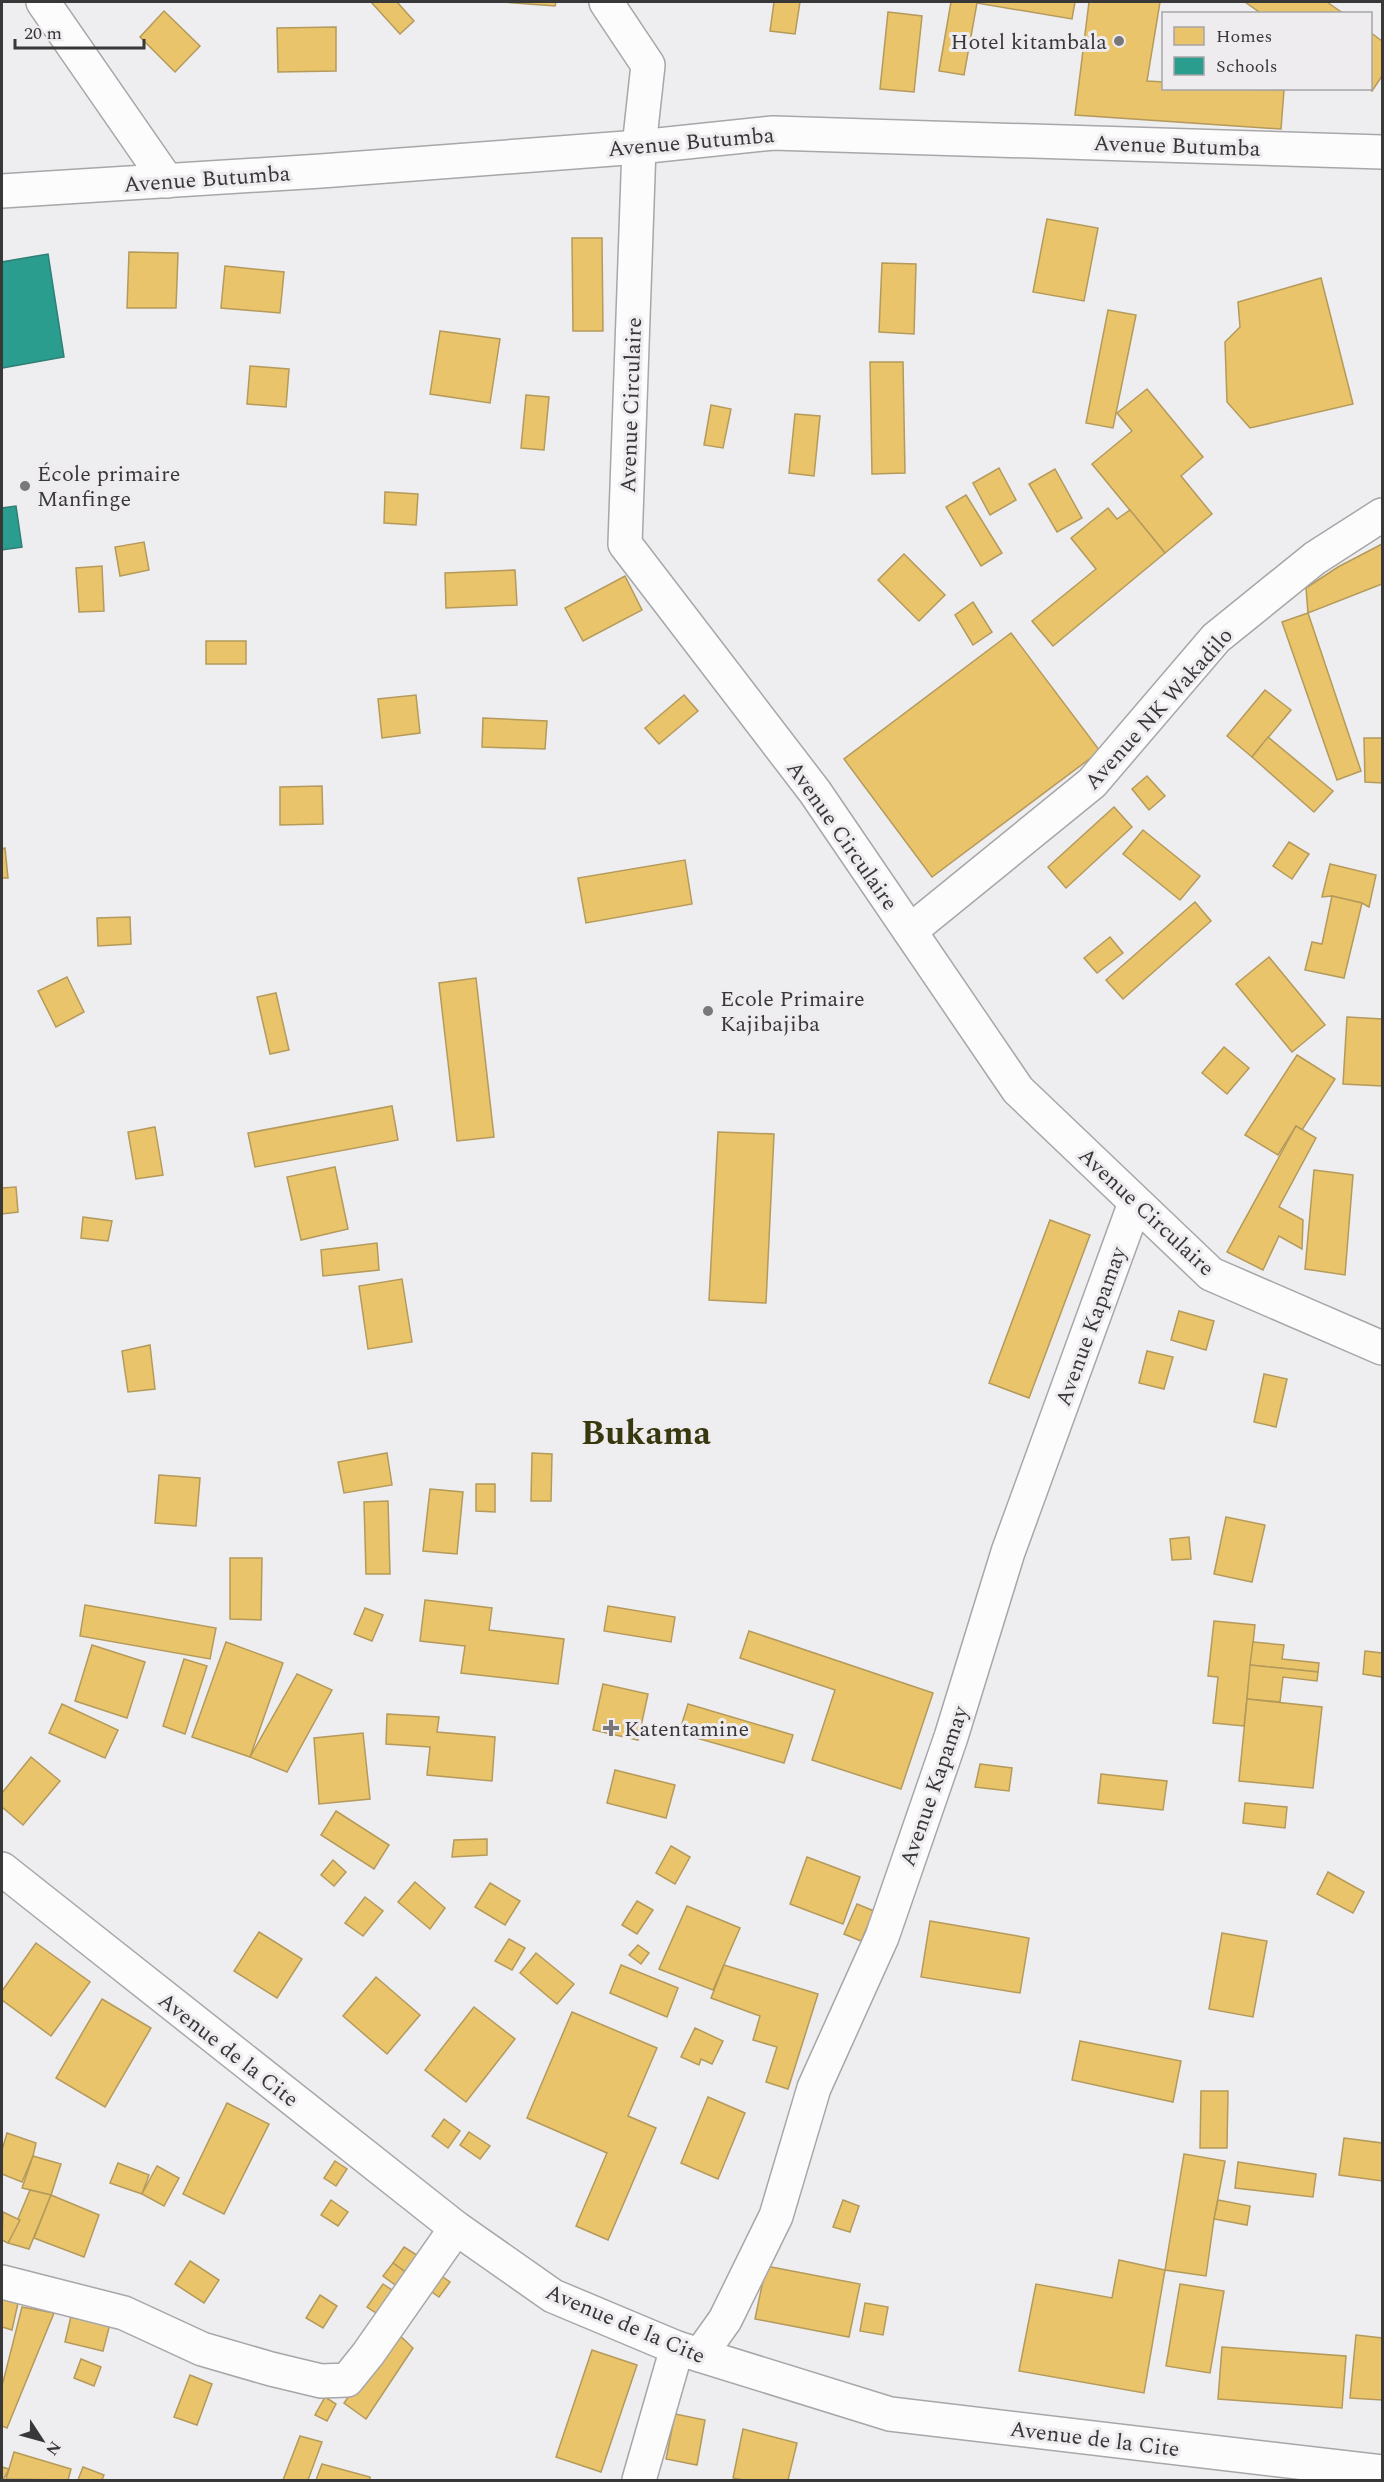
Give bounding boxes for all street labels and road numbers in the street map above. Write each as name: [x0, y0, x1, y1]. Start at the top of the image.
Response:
street label: Avenue Butumba: [607, 119, 776, 166]
street label: Avenue Butumba: [1093, 127, 1261, 166]
street label: Avenue Butumba: [123, 157, 292, 202]
street label: Avenue Circulaire: [612, 316, 651, 494]
street label: Avenue NK Wakadilo: [1077, 620, 1241, 798]
street label: Avenue Circulaire: [778, 754, 906, 917]
street label: Avenue Circulaire: [1070, 1140, 1222, 1284]
street label: Avenue Kapamay: [1047, 1241, 1136, 1411]
street label: Avenue Kapamay: [892, 1701, 978, 1871]
street label: Avenue de la Cite: [151, 1985, 305, 2116]
street label: Avenue de la Cite: [540, 2276, 710, 2373]
street label: Avenue de la Cite: [1008, 2413, 1181, 2466]

